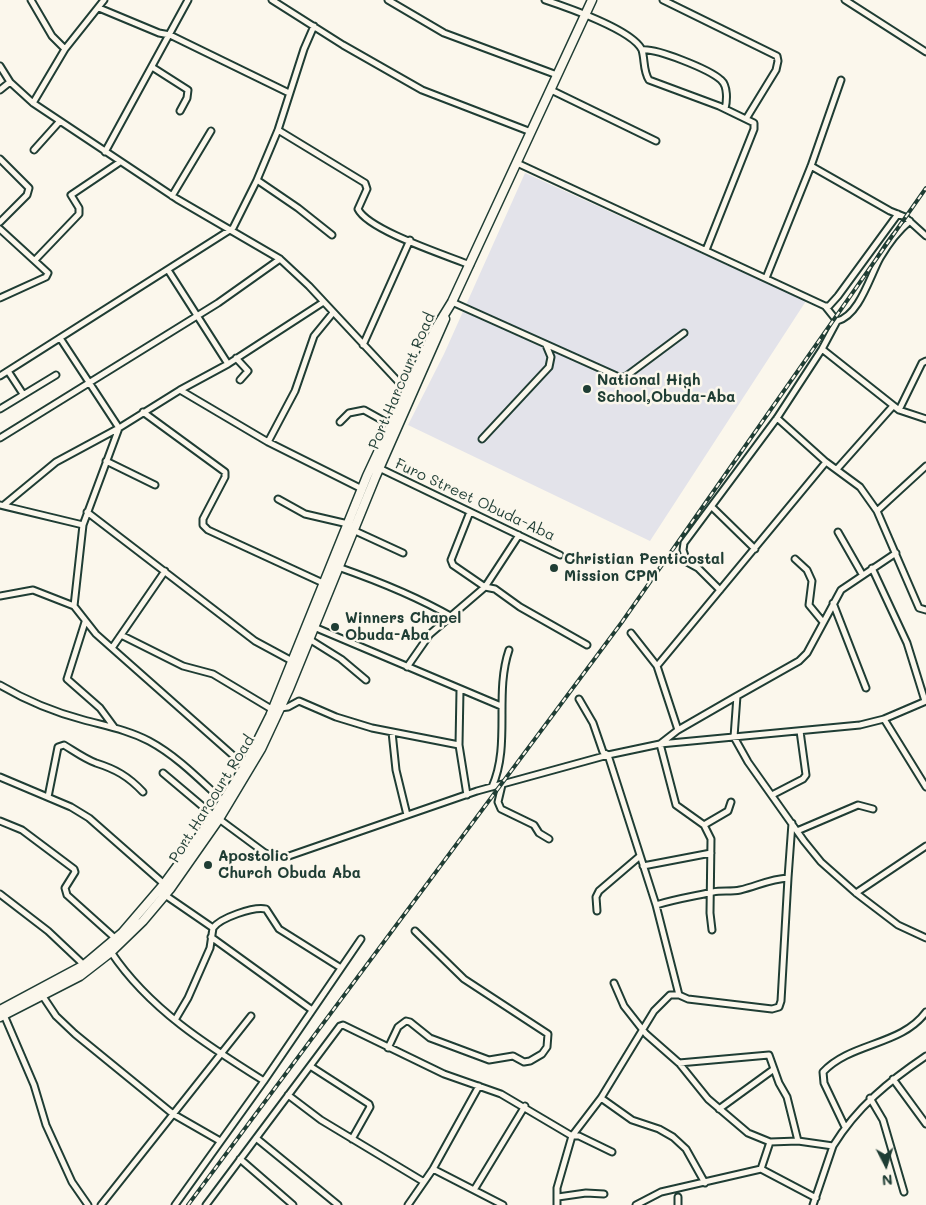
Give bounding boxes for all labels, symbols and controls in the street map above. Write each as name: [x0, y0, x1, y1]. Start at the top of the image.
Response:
street label: Port Harcourt Road: [365, 310, 439, 452]
place label: National High School,Obuda-Aba: [597, 371, 735, 406]
marker: National High School,Obuda-Aba: [581, 383, 593, 395]
street label: Furo Street Obuda-Aba: [392, 455, 558, 545]
place label: Christian Penticostal Mission CPM: [564, 550, 724, 585]
marker: Christian Penticostal Mission CPM: [548, 562, 560, 574]
place label: Winners Chapel Obuda-Aba: [345, 609, 461, 644]
marker: Winners Chapel Obuda-Aba: [329, 621, 341, 633]
street label: Port Harcourt Road: [165, 732, 259, 866]
place label: Apostolic Church Obuda Aba: [218, 847, 361, 882]
marker: Apostolic Church Obuda Aba: [202, 859, 214, 871]
north arrow: [861, 1140, 911, 1190]
text: N: [881, 1171, 893, 1190]

